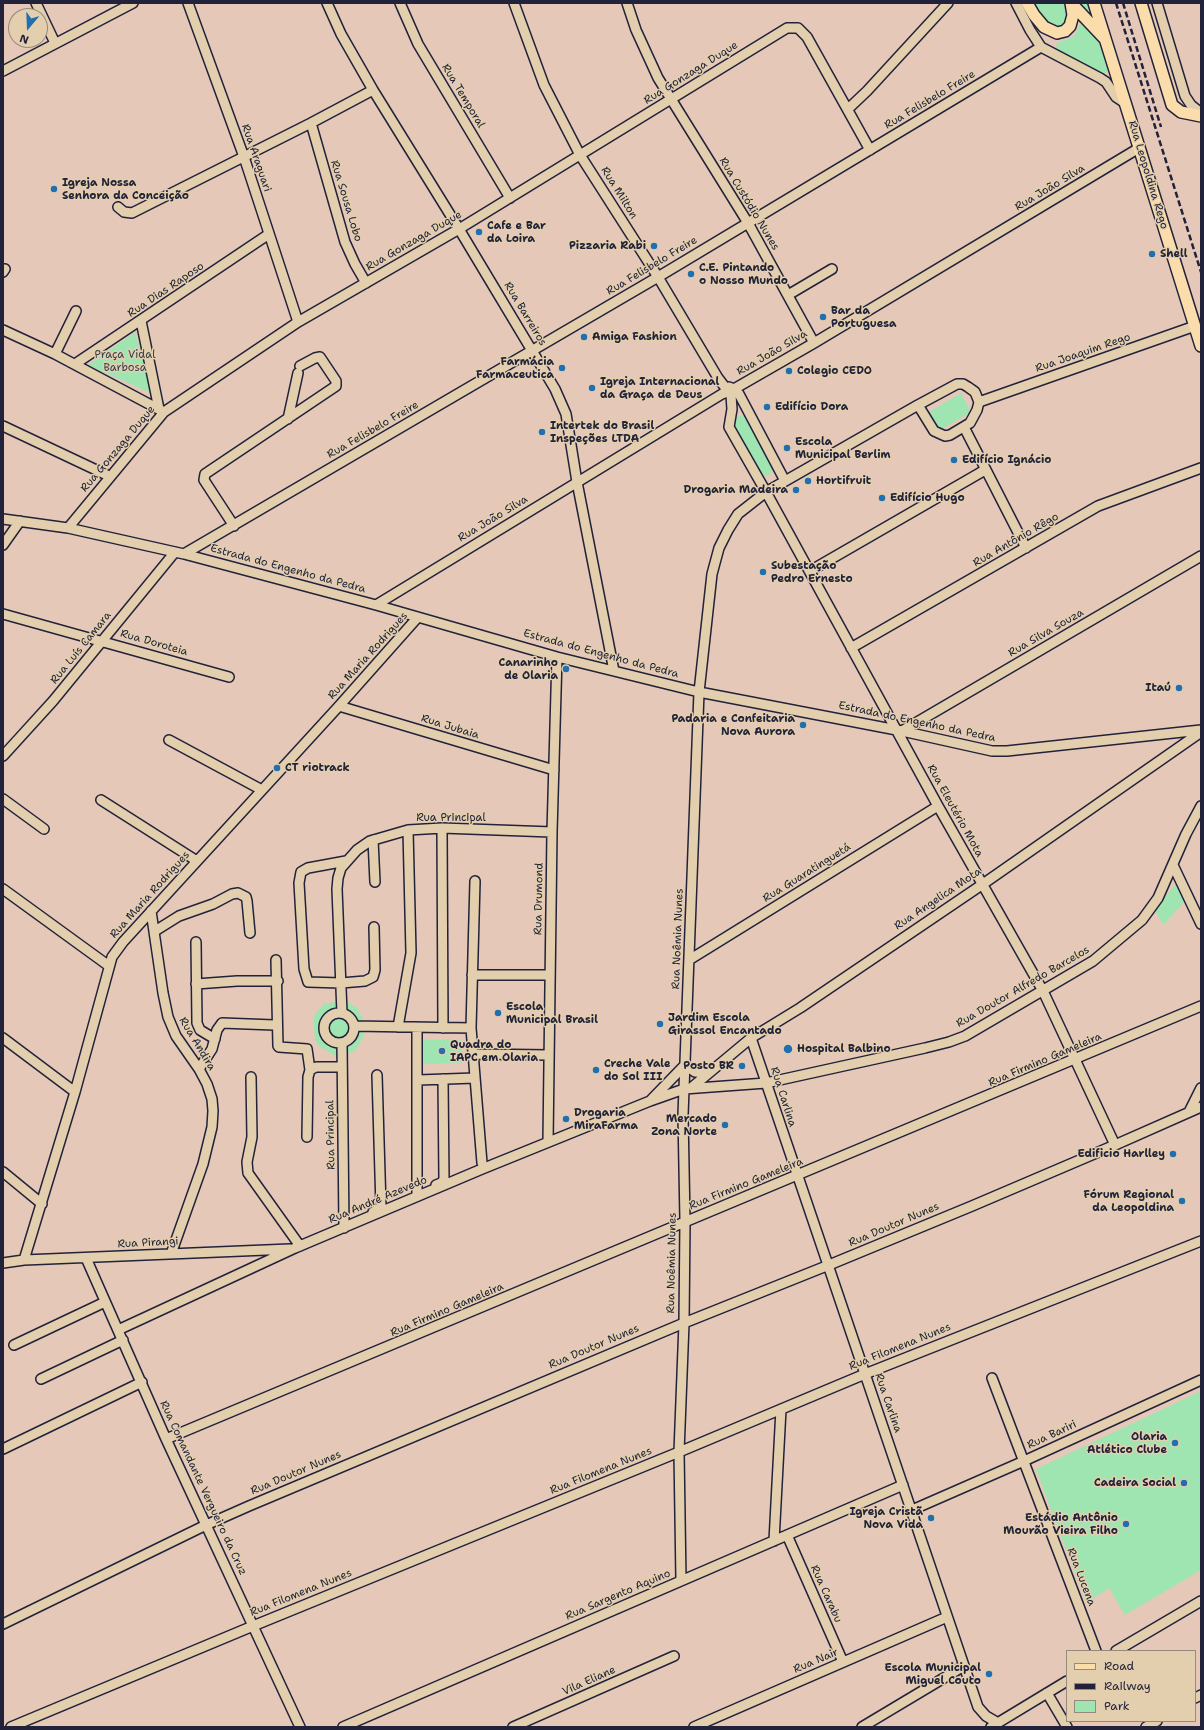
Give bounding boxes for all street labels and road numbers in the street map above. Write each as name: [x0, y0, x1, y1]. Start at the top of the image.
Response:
street label: Rua Gonzaga Duque: [641, 39, 741, 107]
street label: Rua Temporal: [439, 62, 487, 130]
street label: Rua Felisbelo Freire: [882, 68, 978, 132]
street label: Rua Leopoldina Rego: [1125, 119, 1171, 231]
street label: Rua Araguari: [238, 122, 274, 194]
street label: Rua Custódio Nunes: [716, 155, 782, 253]
street label: Rua Sousa Lobo: [327, 159, 365, 243]
street label: Rua João Silva: [1013, 162, 1087, 214]
street label: Rua Milton: [598, 165, 640, 221]
street label: Rua Gonzaga Duque: [364, 208, 464, 274]
street label: Rua Felisbelo Freire: [604, 234, 700, 298]
street label: Rua Dias Raposo: [125, 260, 207, 320]
street label: Rua Barreiros: [501, 280, 549, 348]
street label: Rua João Silva: [734, 327, 810, 379]
street label: Rua Joaquim Rego: [1034, 331, 1132, 375]
street label: Rua Felisbelo Freire: [325, 398, 421, 462]
street label: Rua Gonzaga Duque: [78, 403, 158, 495]
street label: Rua João Silva: [456, 493, 530, 545]
street label: Rua Antônio Rêgo: [971, 510, 1061, 570]
street label: Estrada do Engenho da Pedra: [209, 542, 367, 596]
street label: Rua Silva Souza: [1006, 606, 1086, 660]
street label: Rua Luís Camara: [48, 609, 114, 687]
street label: Rua Maria Rodrigues: [325, 610, 411, 702]
street label: Rua Doroteia: [119, 627, 189, 659]
street label: Estrada do Engenho da Pedra: [522, 627, 680, 681]
street label: Estrada do Engenho da Pedra: [837, 699, 997, 745]
street label: Rua Jubaia: [419, 712, 481, 742]
street label: Rua Eleutério Mota: [924, 762, 986, 860]
street label: Rua Principal: [416, 811, 486, 825]
street label: Rua Guaratinguetá: [761, 841, 853, 905]
street label: Rua Maria Rodrigues: [107, 849, 193, 941]
street label: Rua Drumond: [532, 863, 546, 935]
street label: Rua Angelica Mota: [892, 865, 984, 933]
street label: Rua Noêmia Nunes: [670, 888, 686, 990]
street label: Rua Doutor Alfredo Barcelos: [954, 943, 1092, 1031]
street label: Rua Andira: [176, 1015, 218, 1073]
street label: Rua Firmino Gameleira: [986, 1030, 1104, 1090]
street label: Rua Carlina: [767, 1065, 799, 1129]
street label: Rua Principal: [324, 1100, 338, 1170]
street label: Rua Firmino Gameleira: [687, 1155, 805, 1213]
street label: Rua André Azevedo: [327, 1173, 429, 1227]
street label: Rua Doutor Nunes: [847, 1200, 941, 1250]
street label: Rua Noêmia Nunes: [665, 1212, 679, 1314]
street label: Rua Pirangi: [117, 1235, 179, 1251]
street label: Rua Firmino Gameleira: [388, 1280, 506, 1340]
street label: Rua Filomena Nunes: [847, 1321, 953, 1373]
street label: Rua Doutor Nunes: [547, 1322, 641, 1372]
street label: Rua Carlina: [872, 1371, 904, 1435]
street label: Rua Comandante Vergueiro da Cruz: [157, 1399, 249, 1577]
street label: Rua Bariri: [1025, 1418, 1079, 1452]
street label: Rua Filomena Nunes: [548, 1445, 654, 1497]
street label: Rua Doutor Nunes: [249, 1448, 343, 1498]
street label: Rua Lucena: [1064, 1546, 1098, 1608]
street label: Rua Carabu: [807, 1563, 845, 1625]
street label: Rua Filomena Nunes: [248, 1567, 354, 1619]
street label: Rua Sargento Aquino: [563, 1567, 673, 1623]
street label: Rua Nair: [792, 1646, 840, 1676]
street label: Vila Eliane: [560, 1663, 618, 1699]

